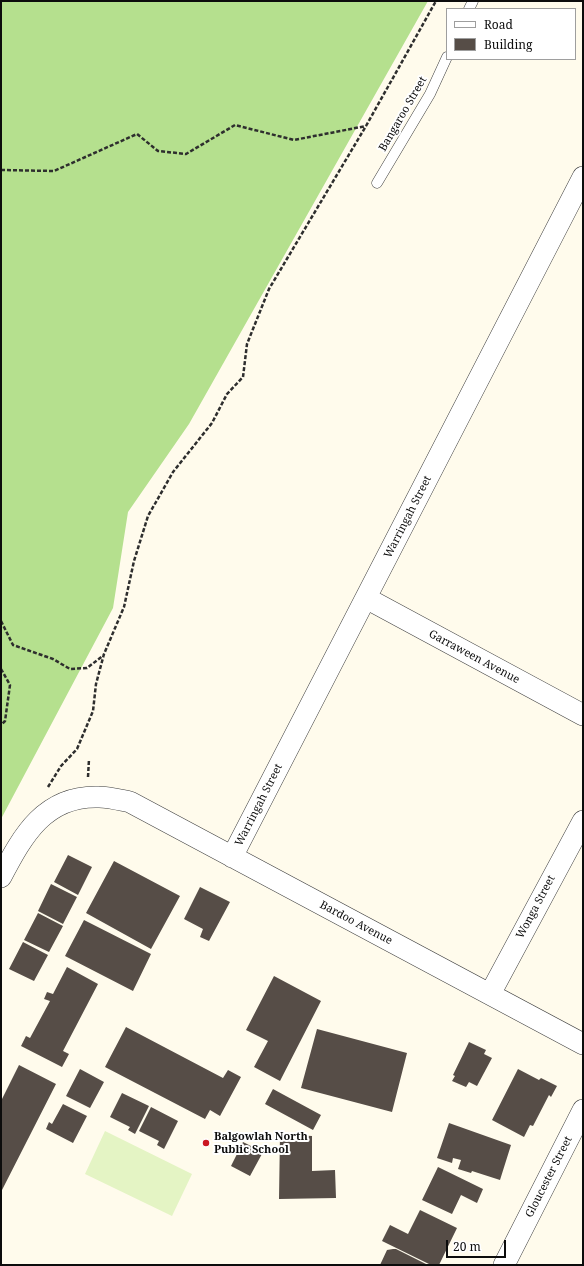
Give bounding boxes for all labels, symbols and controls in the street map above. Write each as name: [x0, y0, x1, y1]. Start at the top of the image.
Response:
legend: [446, 8, 576, 60]
text: Road: [484, 16, 513, 33]
text: Building: [484, 36, 532, 53]
street label: Bangaroo Street: [376, 74, 430, 154]
street label: Warringah Street: [382, 474, 434, 560]
street label: Garraween Avenue: [426, 627, 522, 687]
street label: Warringah Street: [233, 762, 285, 848]
street label: Wonga Street: [514, 873, 558, 941]
street label: Bardoo Avenue: [317, 898, 395, 948]
place label: Balgowlah North Public School: [214, 1130, 308, 1156]
street label: Gloucester Street: [523, 1134, 575, 1220]
marker: Balgowlah North Public School: [201, 1138, 211, 1148]
scale bar: [448, 1232, 508, 1258]
text: 20 m: [453, 1238, 481, 1255]

